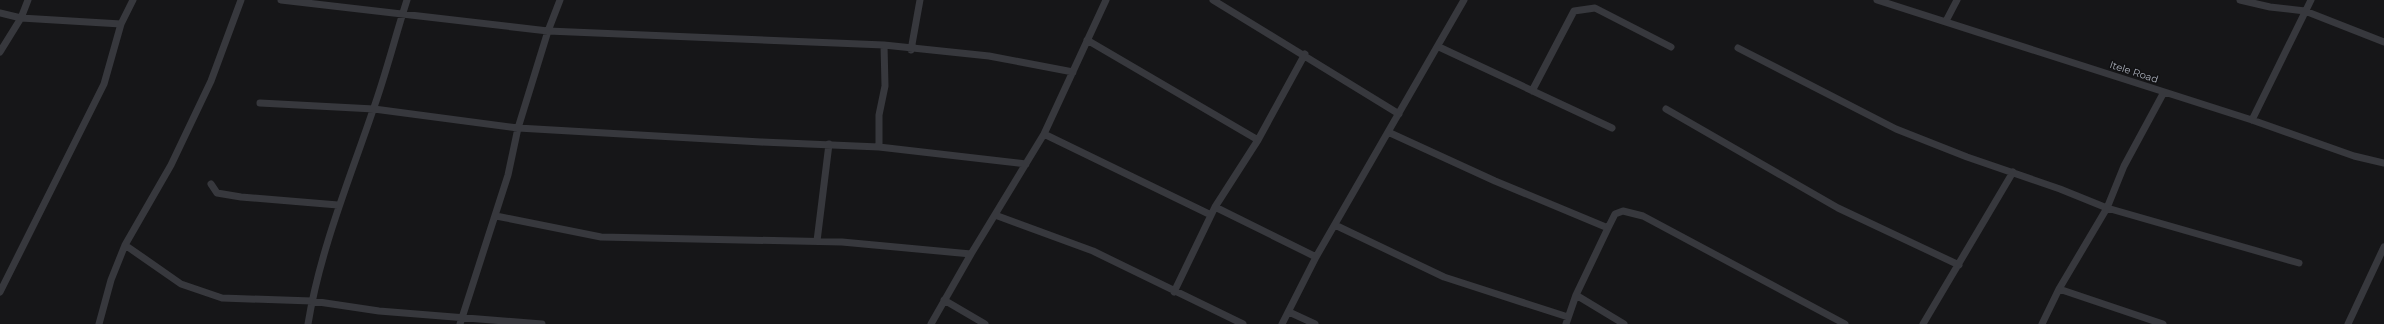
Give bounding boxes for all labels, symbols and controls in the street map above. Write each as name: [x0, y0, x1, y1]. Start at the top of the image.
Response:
street label: Itele Road: [2108, 58, 2160, 86]

